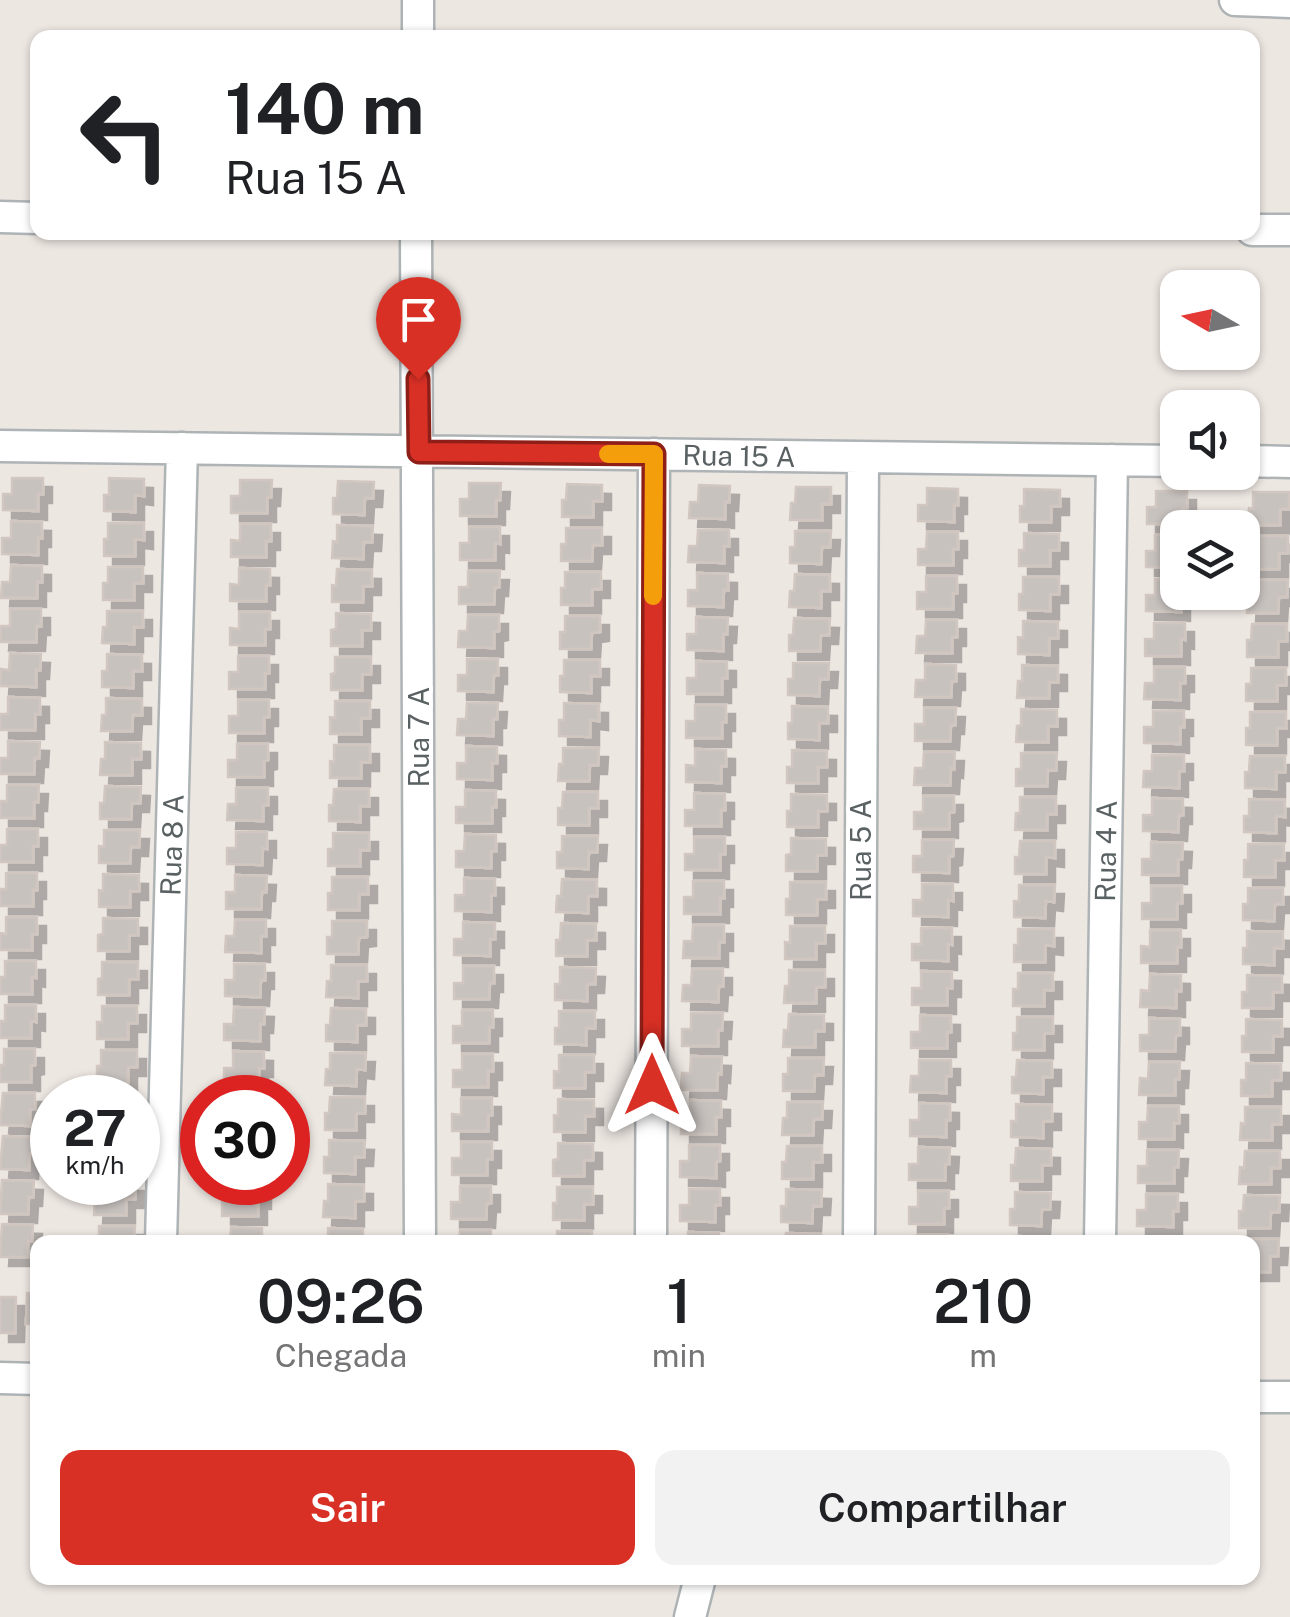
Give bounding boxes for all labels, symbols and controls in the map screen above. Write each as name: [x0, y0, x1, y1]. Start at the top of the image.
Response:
text: 140 m: [225, 67, 424, 150]
icon: left: [60, 70, 190, 200]
text: Rua 15 A: [225, 151, 407, 204]
north arrow: [1160, 270, 1260, 370]
map controls: [1160, 270, 1260, 610]
pin: [376, 277, 461, 380]
icon: arrive: [391, 292, 446, 347]
button: sound: [1160, 390, 1260, 490]
street label: Rua 15 A: [682, 438, 796, 473]
button: layers: [1160, 510, 1260, 610]
street label: Rua 7 A: [402, 687, 435, 787]
street label: Rua 8 A: [153, 793, 190, 897]
street label: Rua 5 A: [844, 799, 877, 901]
street label: Rua 4 A: [1088, 800, 1123, 902]
position arrow: [600, 1033, 704, 1137]
speed limit sign: 30: [180, 1075, 310, 1205]
text: 27: [63, 1098, 127, 1157]
text: km/h: [66, 1150, 124, 1180]
text: 09:26: [257, 1266, 425, 1337]
text: 1: [666, 1266, 692, 1337]
text: 210: [933, 1266, 1033, 1337]
text: Chegada: [275, 1337, 407, 1374]
text: min: [652, 1337, 706, 1374]
text: m: [969, 1337, 997, 1374]
button: Sair: [60, 1450, 635, 1565]
button: Compartilhar: [655, 1450, 1230, 1565]

